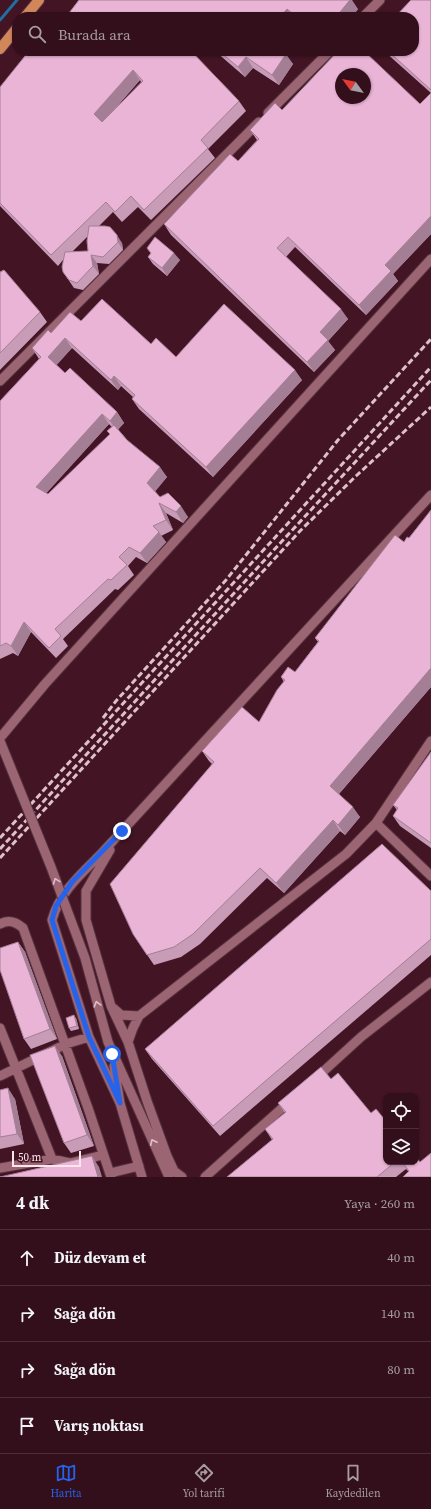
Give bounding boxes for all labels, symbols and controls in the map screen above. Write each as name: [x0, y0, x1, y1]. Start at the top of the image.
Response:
search box: [12, 12, 419, 56]
icon: search: [26, 23, 48, 45]
text: Burada ara: [58, 24, 131, 45]
north arrow: [335, 68, 371, 104]
route end: [113, 822, 131, 840]
one-way arrow: [52, 878, 60, 885]
one-way arrow: [93, 1001, 102, 1008]
route start: [103, 1045, 121, 1063]
map controls: [383, 1093, 419, 1165]
button: locate: [383, 1093, 419, 1129]
button: layers: [383, 1129, 419, 1165]
one-way arrow: [150, 1138, 158, 1146]
scale bar: [12, 1149, 81, 1168]
text: 50 m: [18, 1150, 41, 1165]
text: 4 dk: [16, 1191, 49, 1215]
text: Yaya · 260 m: [344, 1195, 415, 1212]
icon: ahead: [16, 1247, 38, 1269]
text: Düz devam et: [54, 1247, 146, 1268]
text: 40 m: [387, 1249, 415, 1266]
icon: right: [16, 1303, 38, 1325]
text: Sağa dön: [54, 1303, 116, 1324]
text: 140 m: [381, 1305, 415, 1322]
icon: right: [16, 1359, 38, 1381]
text: Sağa dön: [54, 1359, 116, 1380]
text: 80 m: [387, 1361, 415, 1378]
icon: arrive: [16, 1415, 38, 1437]
text: Varış noktası: [54, 1415, 144, 1436]
tab: Harita: [50, 1462, 82, 1501]
tab: Yol tarifi: [182, 1462, 225, 1501]
tab: Kaydedilen: [326, 1462, 381, 1501]

